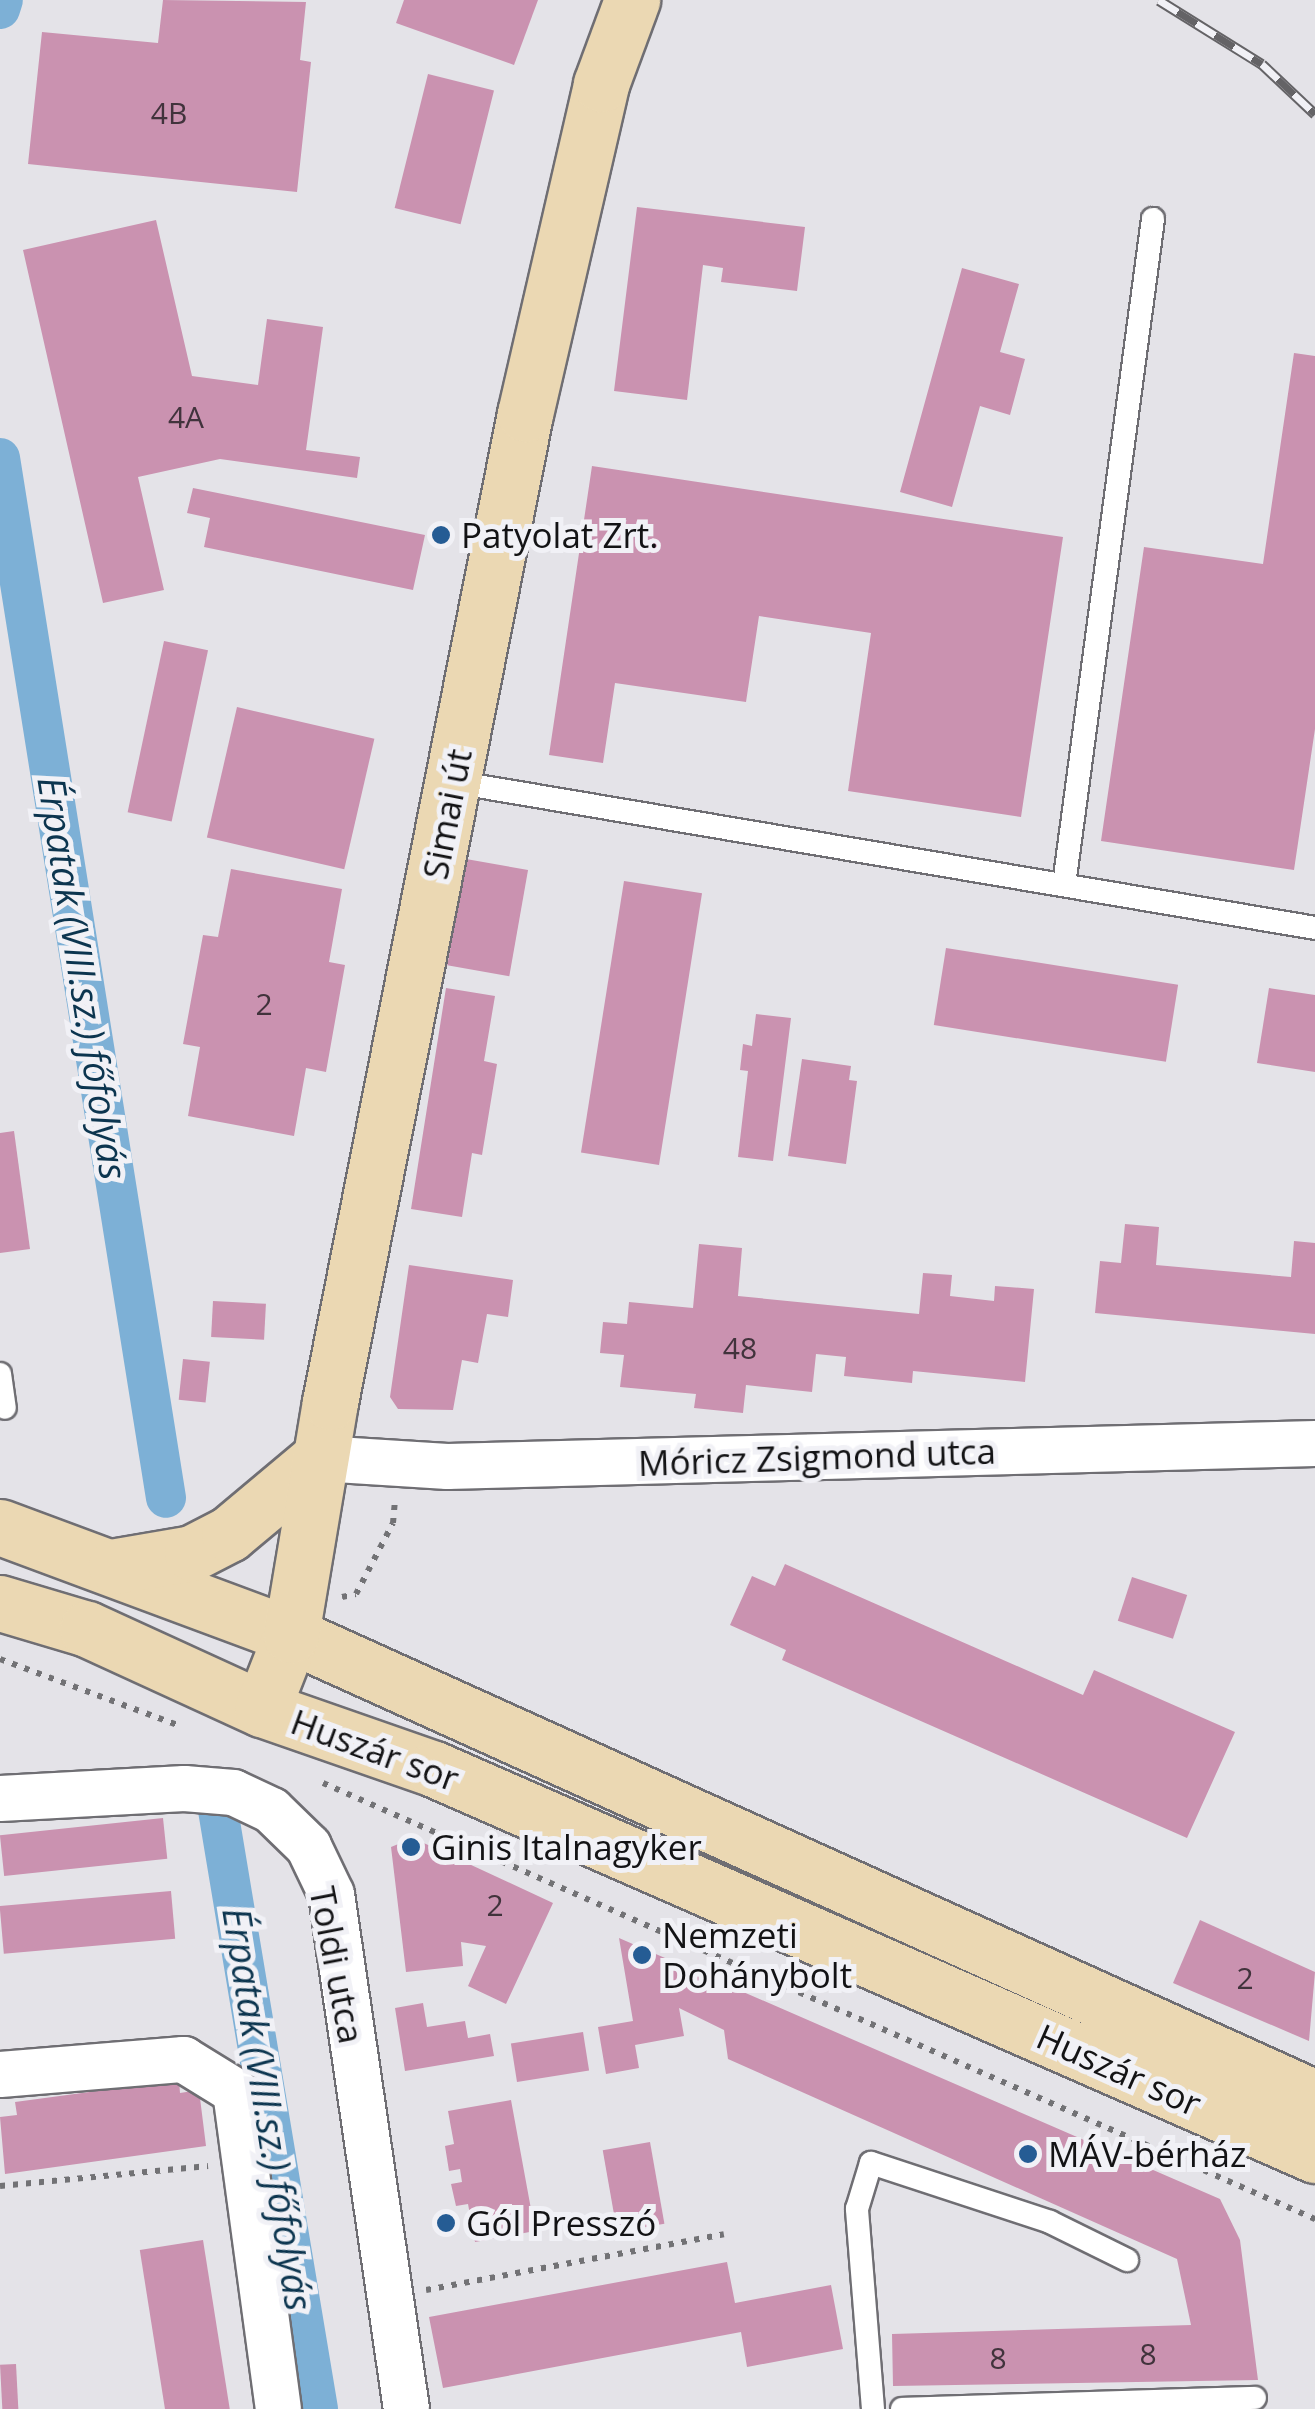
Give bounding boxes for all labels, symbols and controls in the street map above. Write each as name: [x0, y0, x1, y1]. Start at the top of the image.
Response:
house number: 4B: [151, 95, 187, 131]
house number: 4A: [168, 399, 204, 435]
place label: Patyolat Zrt.: [461, 514, 658, 556]
marker: Patyolat Zrt.: [430, 524, 452, 546]
street label: Simai út: [414, 745, 480, 883]
water label: Érpatak (VIII.sz.) főfolyás: [29, 773, 137, 1183]
house number: 2: [255, 986, 273, 1022]
house number: 48: [723, 1330, 757, 1366]
street label: Móricz Zsigmond utca: [637, 1430, 997, 1484]
street label: Huszár sor: [285, 1700, 465, 1800]
place label: Ginis Italnagyker: [431, 1826, 702, 1868]
marker: Ginis Italnagyker: [400, 1836, 422, 1858]
street label: Toldi utca: [301, 1883, 373, 2047]
house number: 2: [486, 1887, 504, 1923]
water label: Érpatak (VIII.sz.) főfolyás: [214, 1904, 322, 2314]
place label: Nemzeti Dohánybolt: [662, 1914, 852, 1996]
marker: Nemzeti Dohánybolt: [631, 1944, 653, 1966]
house number: 2: [1236, 1960, 1254, 1996]
street label: Huszár sor: [1030, 2015, 1208, 2125]
place label: MÁV-bérház: [1048, 2133, 1246, 2175]
marker: MÁV-bérház: [1017, 2143, 1039, 2165]
place label: Gól Presszó: [466, 2202, 656, 2244]
marker: Gól Presszó: [435, 2212, 457, 2234]
house number: 8: [1139, 2336, 1157, 2372]
house number: 8: [989, 2340, 1007, 2376]

